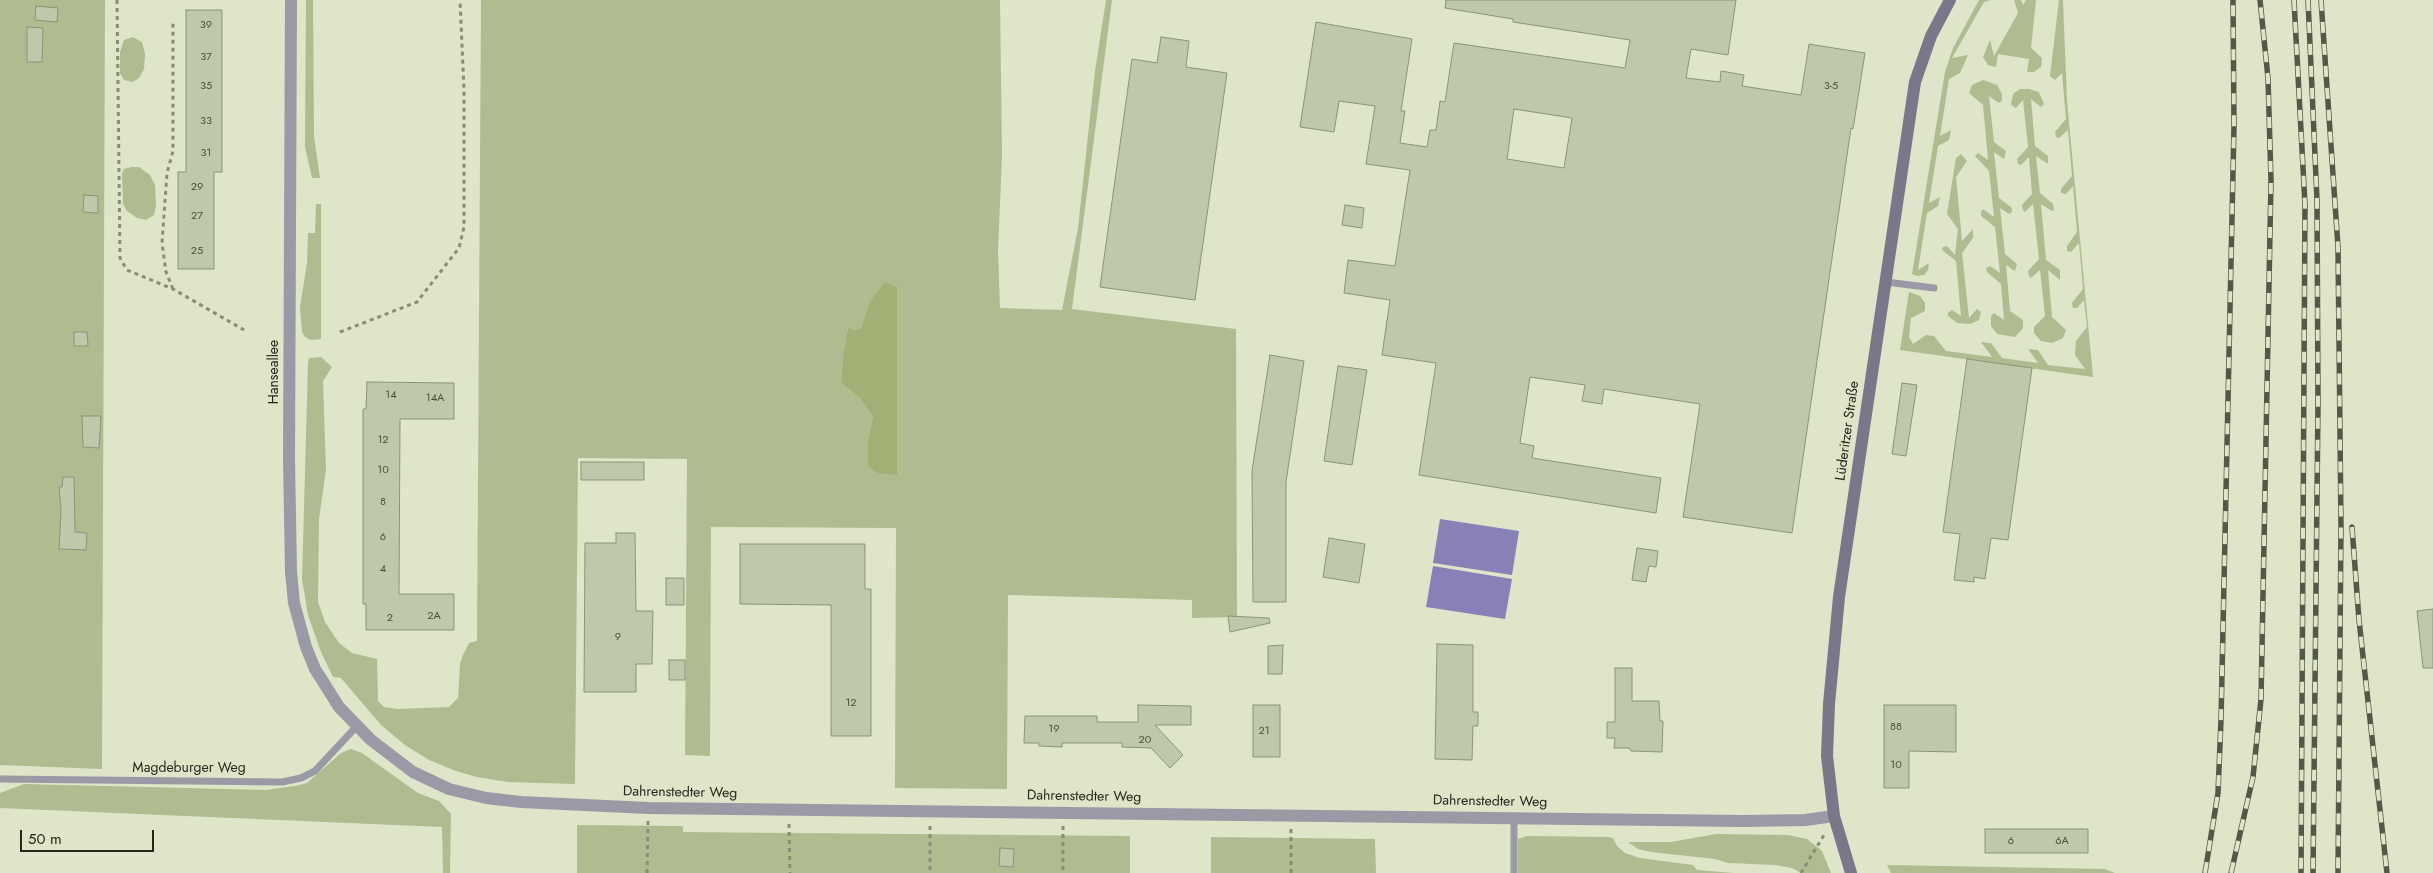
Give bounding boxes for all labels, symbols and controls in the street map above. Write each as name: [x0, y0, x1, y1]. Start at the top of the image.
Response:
house number: 39: [200, 18, 212, 32]
house number: 37: [200, 50, 212, 64]
house number: 35: [200, 79, 212, 93]
house number: 3-5: [1824, 79, 1838, 93]
house number: 33: [200, 114, 212, 128]
house number: 31: [201, 146, 211, 160]
house number: 29: [191, 180, 203, 194]
house number: 27: [191, 209, 203, 223]
house number: 25: [191, 244, 203, 258]
street label: Hanseallee: [267, 340, 283, 404]
street label: Lüderitzer Straße: [1833, 380, 1863, 482]
house number: 14: [385, 388, 397, 402]
house number: 14A: [426, 391, 444, 405]
house number: 12: [377, 433, 389, 447]
house number: 10: [377, 463, 389, 477]
house number: 8: [380, 495, 386, 509]
house number: 6: [380, 530, 386, 544]
house number: 4: [380, 562, 386, 576]
house number: 2A: [427, 609, 441, 623]
house number: 2: [387, 611, 393, 625]
house number: 9: [615, 630, 621, 644]
house number: 12: [845, 696, 857, 710]
house number: 88: [1890, 720, 1902, 734]
house number: 19: [1048, 722, 1060, 736]
house number: 21: [1258, 724, 1270, 738]
house number: 20: [1139, 733, 1151, 747]
house number: 10: [1890, 758, 1902, 772]
street label: Magdeburger Weg: [132, 761, 246, 777]
street label: Dahrenstedter Weg: [623, 784, 737, 802]
street label: Dahrenstedter Weg: [1027, 788, 1141, 806]
street label: Dahrenstedter Weg: [1433, 793, 1547, 811]
scale bar: [22, 820, 156, 852]
text: 50 m: [28, 828, 62, 850]
house number: 6: [2008, 834, 2014, 848]
house number: 6A: [2055, 834, 2069, 848]

